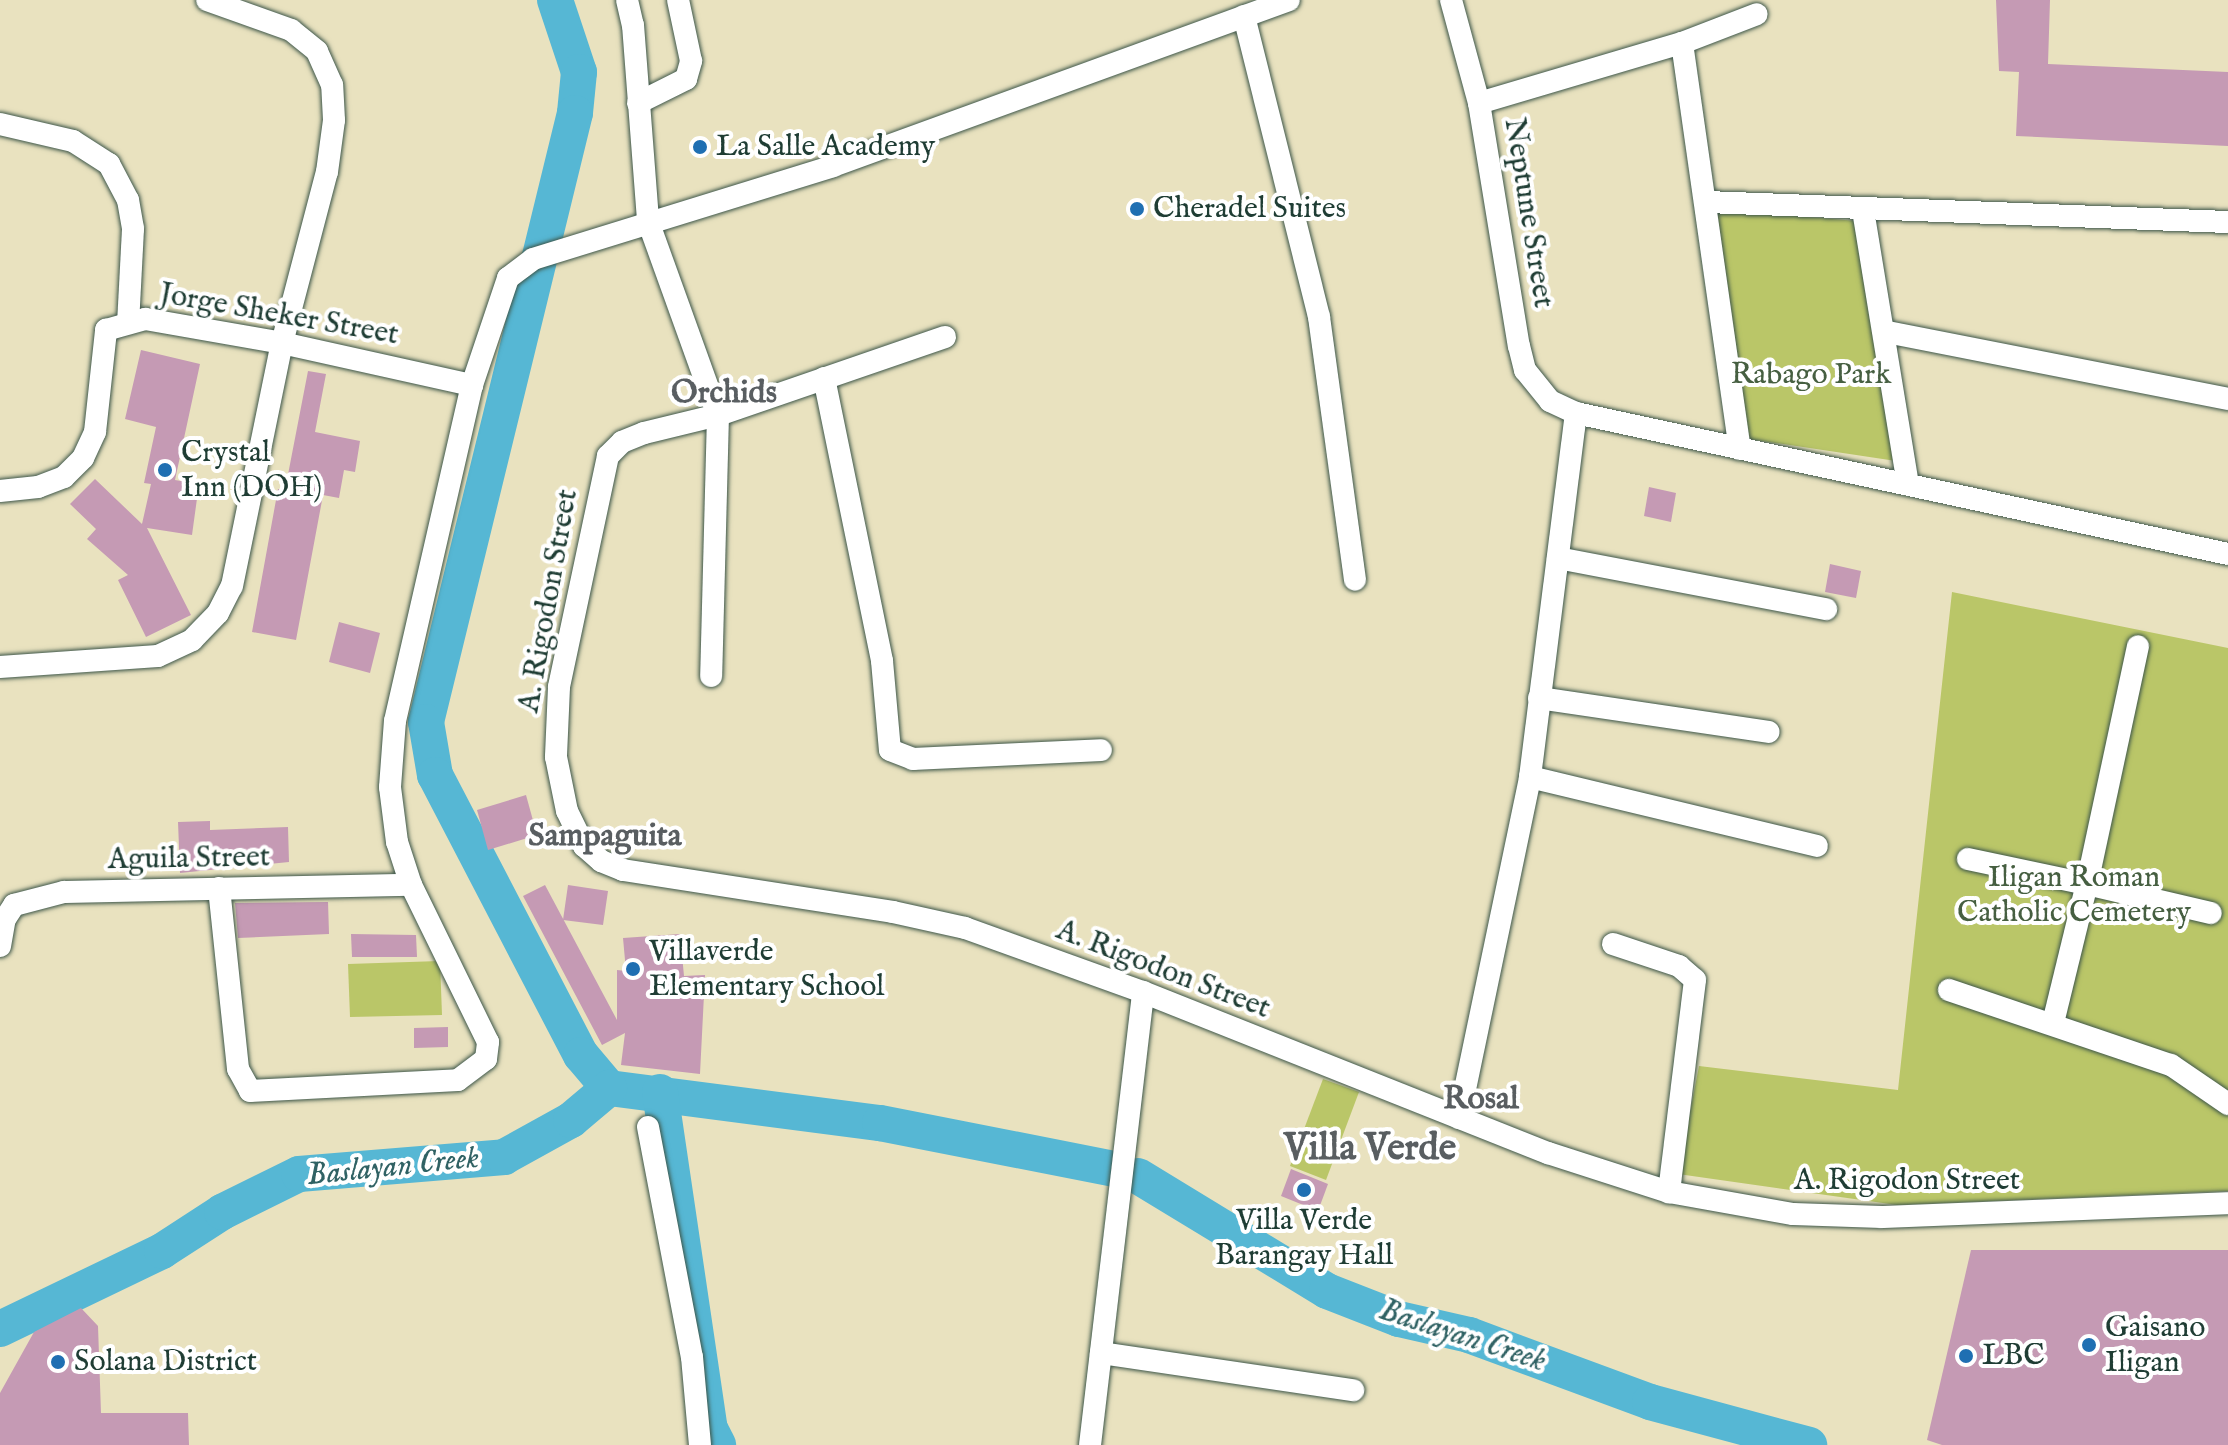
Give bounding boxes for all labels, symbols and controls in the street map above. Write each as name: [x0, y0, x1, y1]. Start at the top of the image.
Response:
street label: Neptune Street: [1495, 115, 1561, 311]
place label: La Salle Academy: [716, 129, 935, 165]
marker: La Salle Academy: [691, 138, 709, 156]
place label: Cheradel Suites: [1153, 191, 1346, 227]
marker: Cheradel Suites: [1128, 200, 1146, 218]
street label: Jorge Sheker Street: [157, 276, 401, 354]
park label: Rabago Park: [1731, 357, 1891, 393]
district label: Orchids: [671, 375, 777, 413]
place label: Crystal Inn (DOH): [181, 435, 322, 506]
marker: Crystal Inn (DOH): [156, 461, 174, 479]
street label: A. Rigodon Street: [512, 487, 586, 715]
district label: Sampaguita: [528, 818, 682, 856]
street label: Aguila Street: [108, 840, 270, 878]
park label: Iligan Roman Catholic Cemetery: [1957, 860, 2191, 930]
street label: A. Rigodon Street: [1051, 913, 1275, 1027]
place label: Villaverde Elementary School: [649, 934, 885, 1004]
marker: Villaverde Elementary School: [624, 960, 642, 978]
district label: Rosal: [1443, 1081, 1519, 1119]
district label: Villa Verde: [1284, 1127, 1456, 1173]
water label: Baslayan Creek: [305, 1140, 481, 1196]
street label: A. Rigodon Street: [1794, 1163, 2020, 1199]
marker: Villa Verde Barangay Hall: [1295, 1181, 1313, 1199]
place label: Villa Verde Barangay Hall: [1215, 1203, 1393, 1274]
water label: Baslayan Creek: [1374, 1292, 1550, 1382]
place label: Gaisano Iligan: [2105, 1310, 2206, 1380]
marker: Gaisano Iligan: [2080, 1336, 2098, 1354]
place label: LBC: [1982, 1338, 2045, 1374]
place label: Solana District: [74, 1344, 257, 1380]
marker: LBC: [1957, 1347, 1975, 1365]
marker: Solana District: [49, 1353, 67, 1371]

